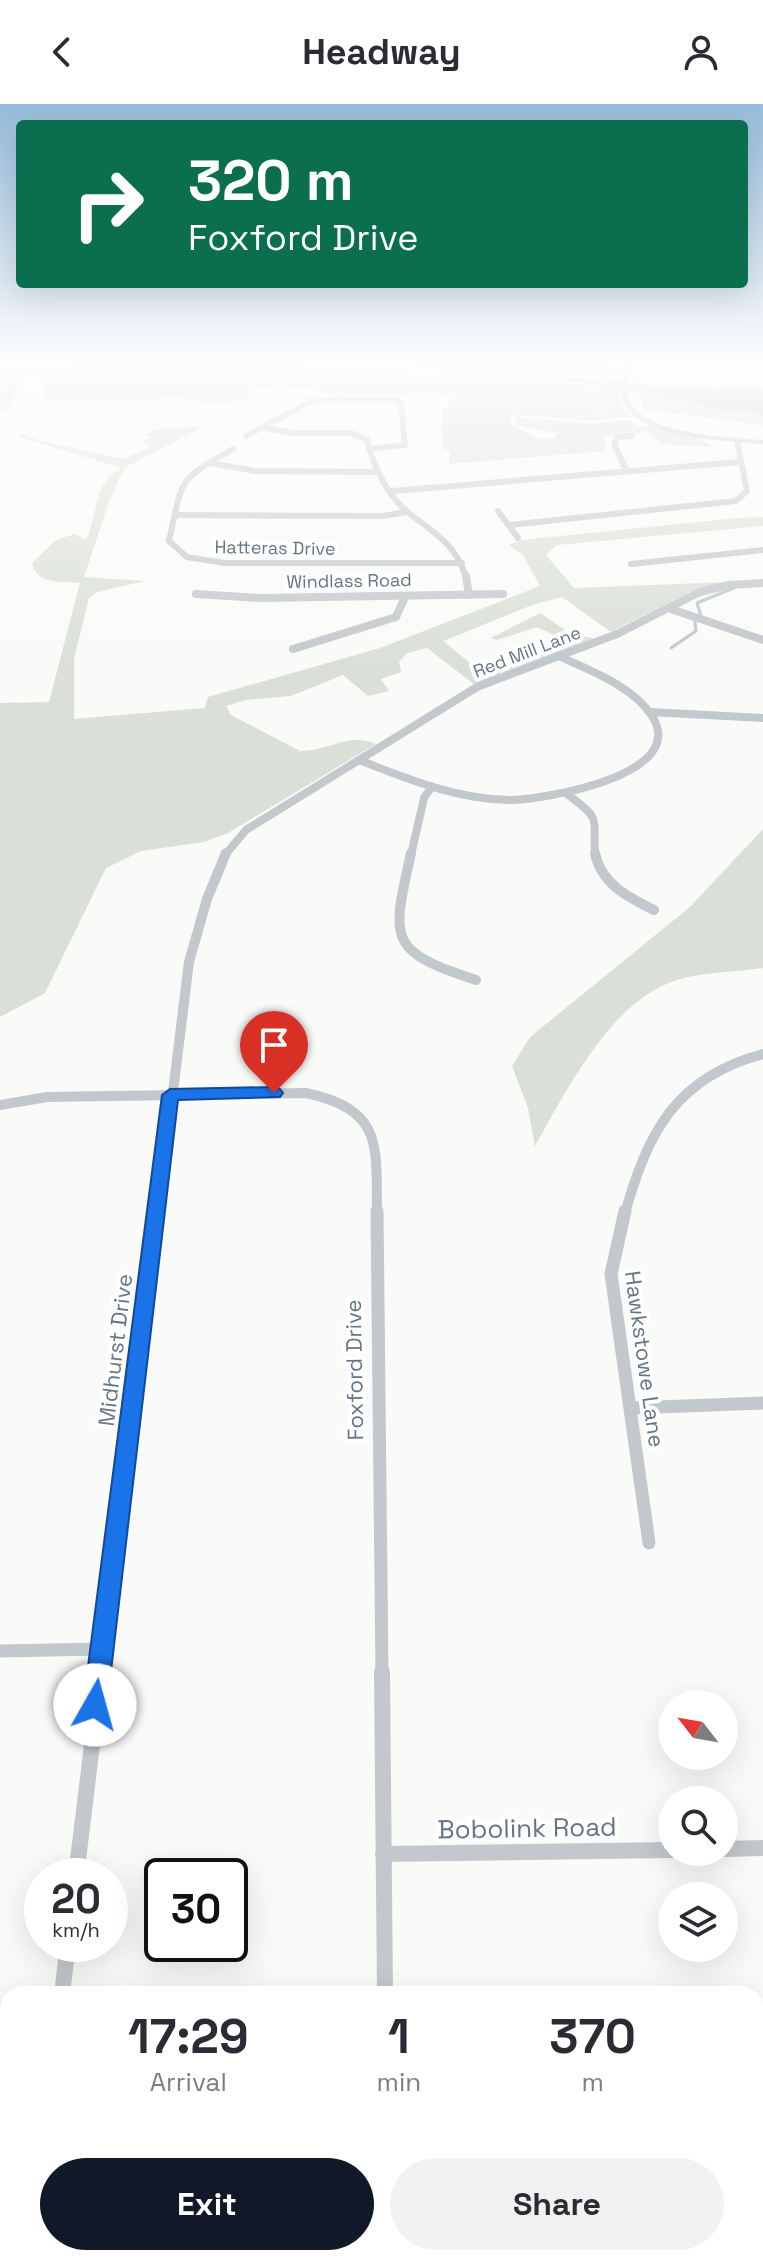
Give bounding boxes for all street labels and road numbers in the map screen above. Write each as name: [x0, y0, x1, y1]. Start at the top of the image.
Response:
street label: Hatteras Drive: [214, 535, 336, 560]
street label: Windlass Road: [286, 568, 412, 593]
street label: Red Mill Lane: [470, 620, 584, 683]
street label: Hawkstowe Lane: [619, 1269, 671, 1449]
street label: Midhurst Drive: [92, 1272, 138, 1428]
street label: Foxford Drive: [339, 1299, 369, 1441]
street label: Bobolink Road: [437, 1809, 617, 1847]

